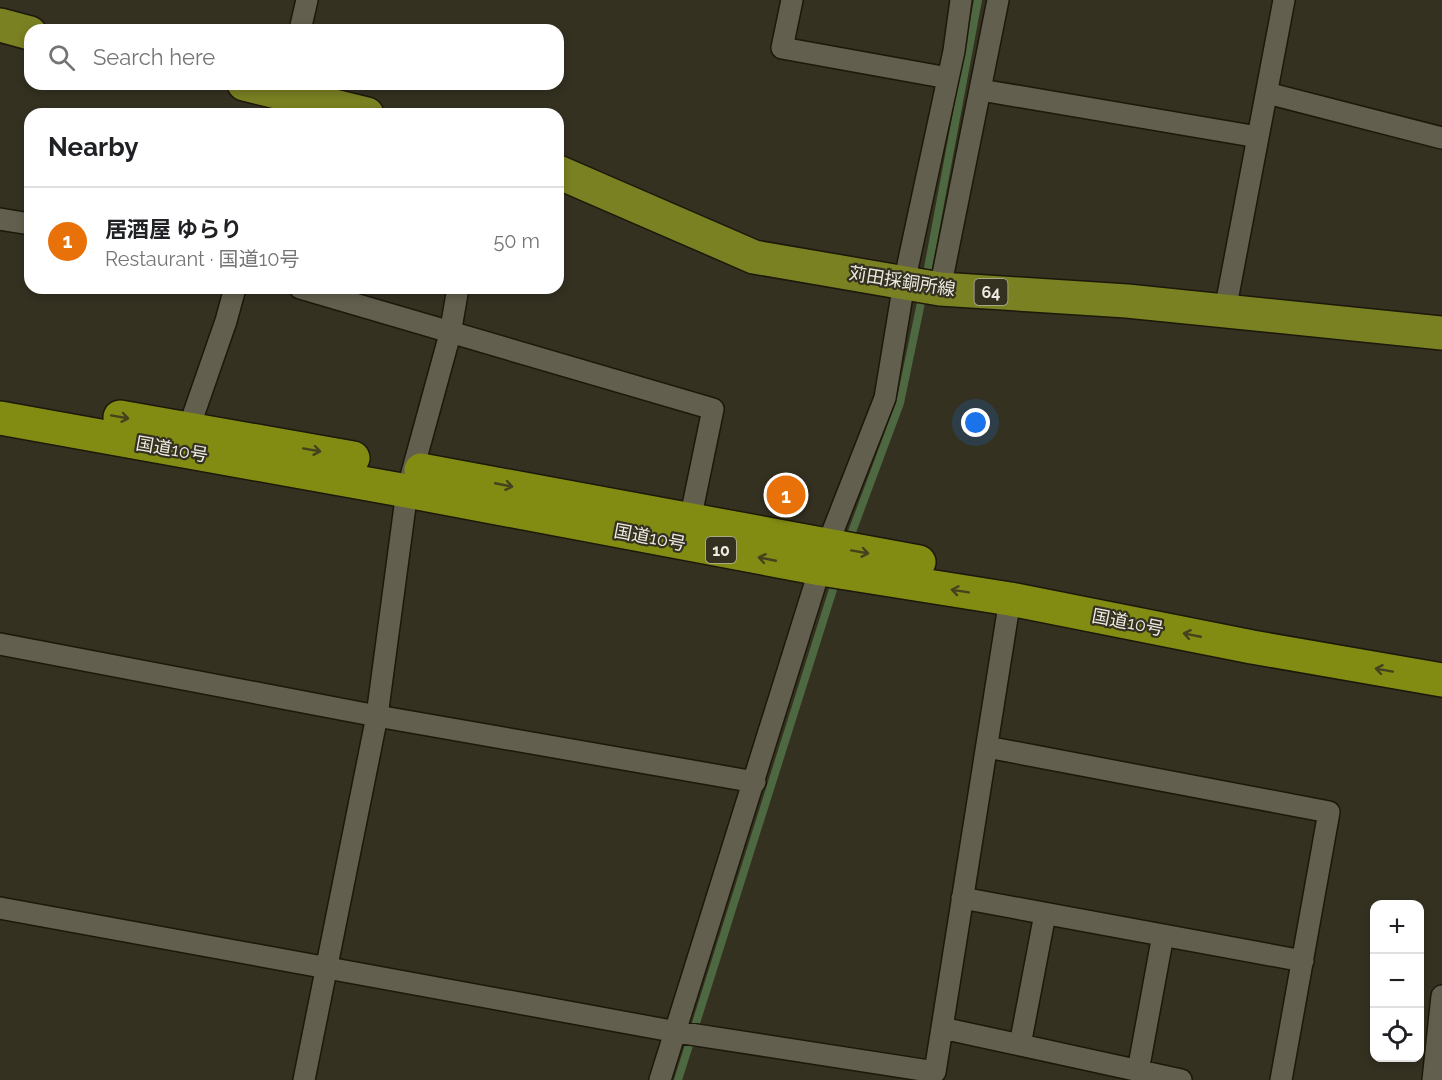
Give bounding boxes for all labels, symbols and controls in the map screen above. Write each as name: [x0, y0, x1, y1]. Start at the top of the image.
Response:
search box: [24, 24, 564, 90]
icon: search: [45, 41, 78, 74]
text: Search here: [93, 44, 215, 70]
text: Nearby: [48, 132, 138, 162]
text: 居酒屋 ゆらり: [105, 216, 242, 242]
text: 1: [63, 229, 72, 253]
text: 50 m: [493, 229, 540, 253]
text: Restaurant · 国道10号: [105, 247, 300, 271]
street label: 苅田採銅所線: [847, 262, 957, 300]
road number: 64: [974, 279, 1008, 305]
your location: [961, 408, 990, 437]
one-way arrow: [109, 411, 129, 422]
street label: 国道10号: [134, 432, 210, 466]
one-way arrow: [301, 445, 321, 456]
pin: 1: [766, 472, 806, 518]
one-way arrow: [493, 480, 513, 491]
street label: 国道10号: [612, 520, 688, 554]
road number: 10: [706, 537, 736, 563]
one-way arrow: [850, 547, 870, 558]
one-way arrow: [758, 553, 778, 564]
one-way arrow: [950, 586, 970, 597]
street label: 国道10号: [1090, 605, 1166, 639]
one-way arrow: [1183, 629, 1203, 640]
one-way arrow: [1375, 664, 1395, 675]
map controls: [1370, 900, 1424, 1062]
button: +: [1370, 900, 1424, 954]
button: −: [1370, 954, 1424, 1008]
button: locate: [1370, 1008, 1424, 1062]

